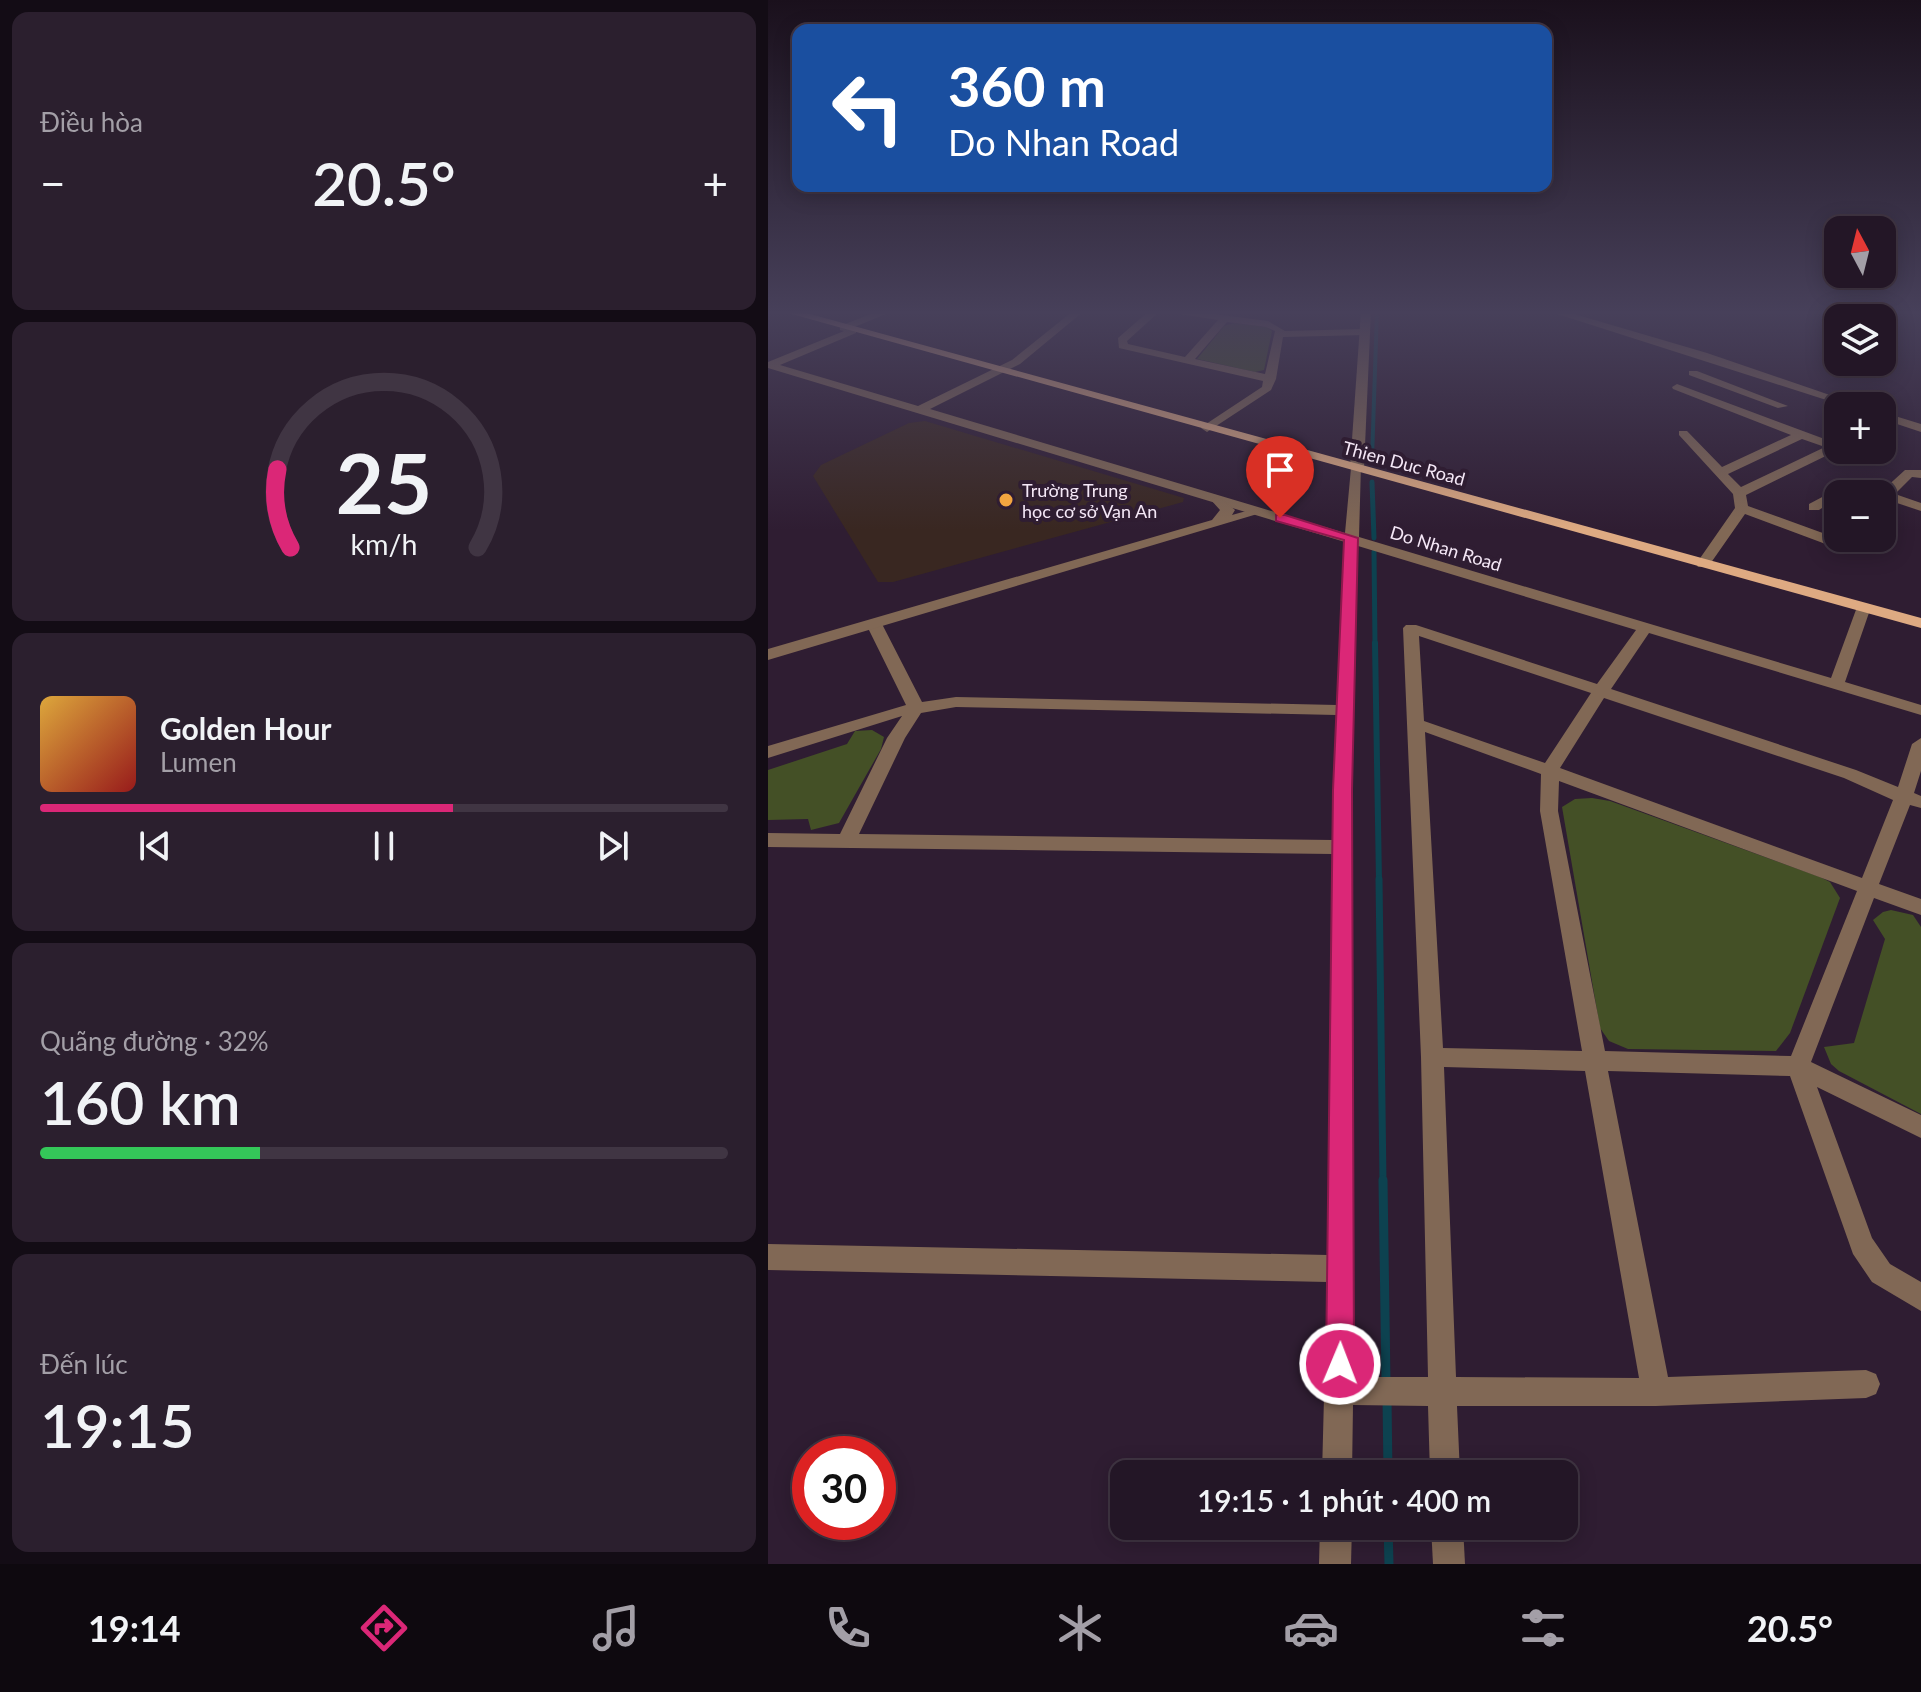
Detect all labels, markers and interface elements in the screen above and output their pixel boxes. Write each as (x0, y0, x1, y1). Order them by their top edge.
text: 360 m (948, 52, 1106, 119)
icon: left (816, 56, 920, 160)
text: Điều hòa (40, 106, 143, 138)
text: Do Nhan Road (948, 120, 1179, 164)
text: 20.5° (312, 147, 456, 219)
text: − (40, 157, 66, 209)
text: + (702, 157, 728, 209)
north arrow (1824, 216, 1896, 288)
map controls (1824, 216, 1896, 552)
button: layers (1824, 304, 1896, 376)
button: + (1824, 392, 1896, 464)
text: 25 (336, 431, 432, 531)
pin (1246, 436, 1314, 518)
street label: Thien Duc Road (1340, 436, 1468, 490)
icon: arrive (1258, 448, 1302, 492)
place label: Trường Trung học cơ sở Vạn An (1022, 479, 1157, 522)
button: − (1824, 480, 1896, 552)
marker: Trường Trung học cơ sở Vạn An (997, 491, 1015, 509)
street label: Do Nhan Road (1388, 521, 1504, 575)
text: km/h (351, 527, 417, 561)
text: Golden Hour (160, 710, 332, 746)
text: Lumen (160, 746, 237, 778)
icon: previous (133, 824, 177, 868)
icon: pause (362, 824, 406, 868)
icon: next (591, 824, 635, 868)
text: Quãng đường · 32% (40, 1025, 269, 1057)
text: 160 km (40, 1066, 241, 1138)
position arrow (1298, 1322, 1382, 1406)
text: Đến lúc (40, 1348, 128, 1380)
text: 19:15 (40, 1389, 194, 1461)
speed limit sign: 30 (792, 1436, 896, 1540)
text: 19:15 · 1 phút · 400 m (1197, 1482, 1491, 1518)
icon: directions (356, 1600, 412, 1656)
icon: music (588, 1600, 644, 1656)
icon: phone (820, 1600, 876, 1656)
icon: climate (1052, 1600, 1108, 1656)
icon: car (1283, 1600, 1339, 1656)
icon: filters (1515, 1600, 1571, 1656)
text: 19:14 (88, 1606, 181, 1650)
text: 20.5° (1747, 1606, 1833, 1650)

